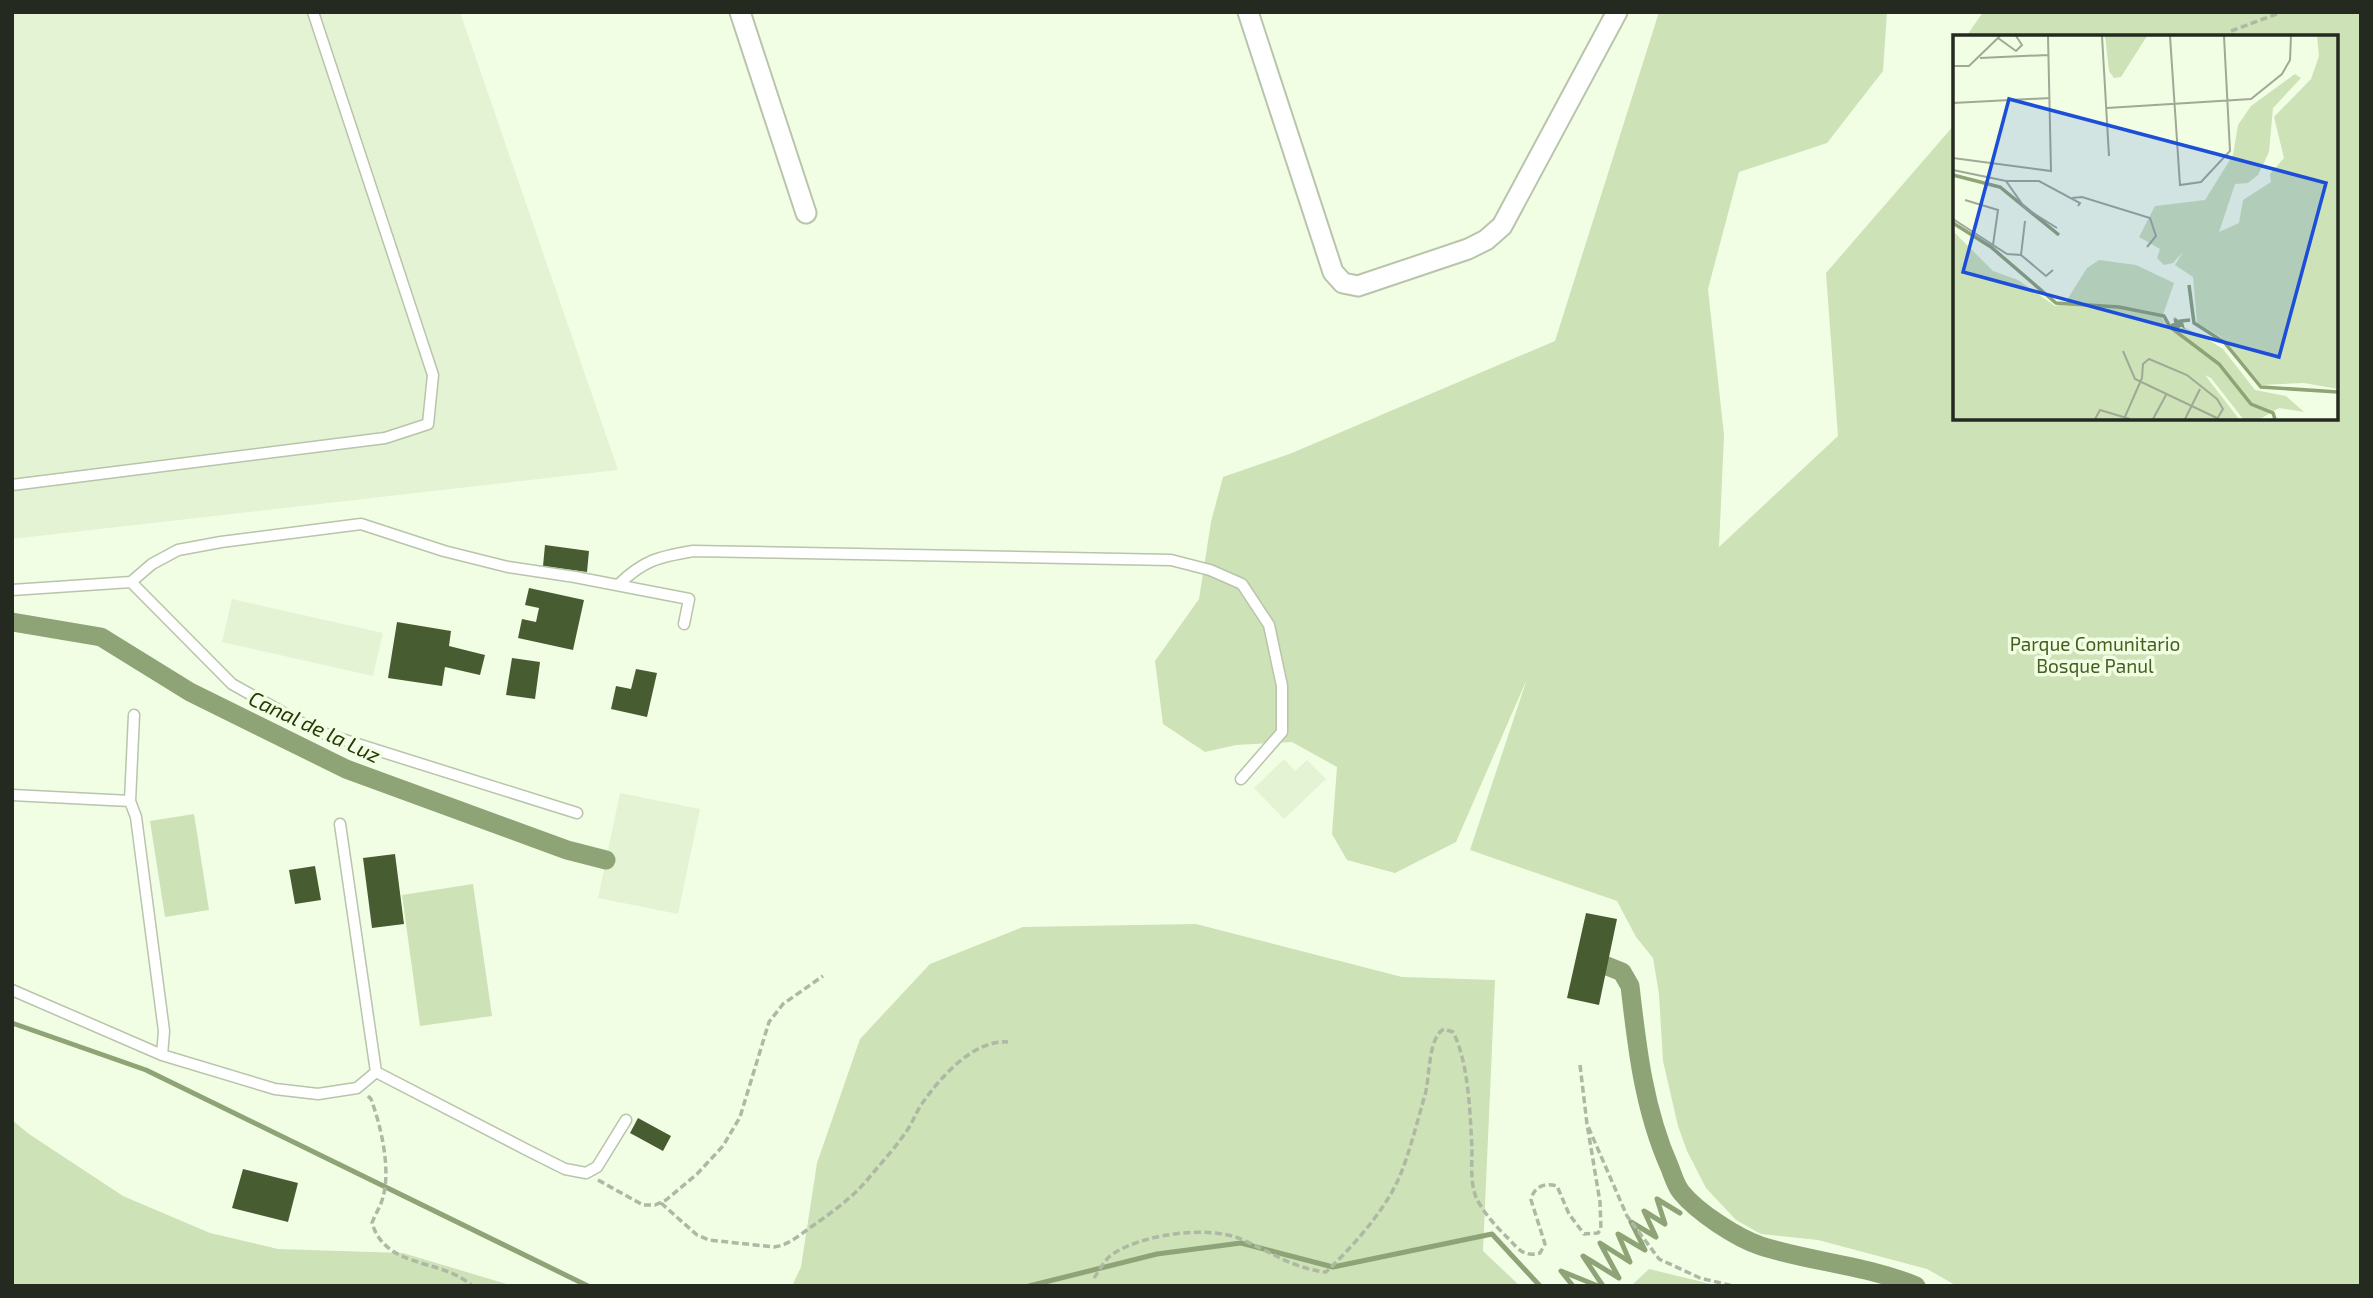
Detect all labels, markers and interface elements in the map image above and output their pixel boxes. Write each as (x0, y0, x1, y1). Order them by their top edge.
inset map (1953, 35, 2338, 420)
park label: Parque Comunitario Bosque Panul (2010, 632, 2180, 677)
water label: Canal de la Luz (245, 685, 385, 768)

